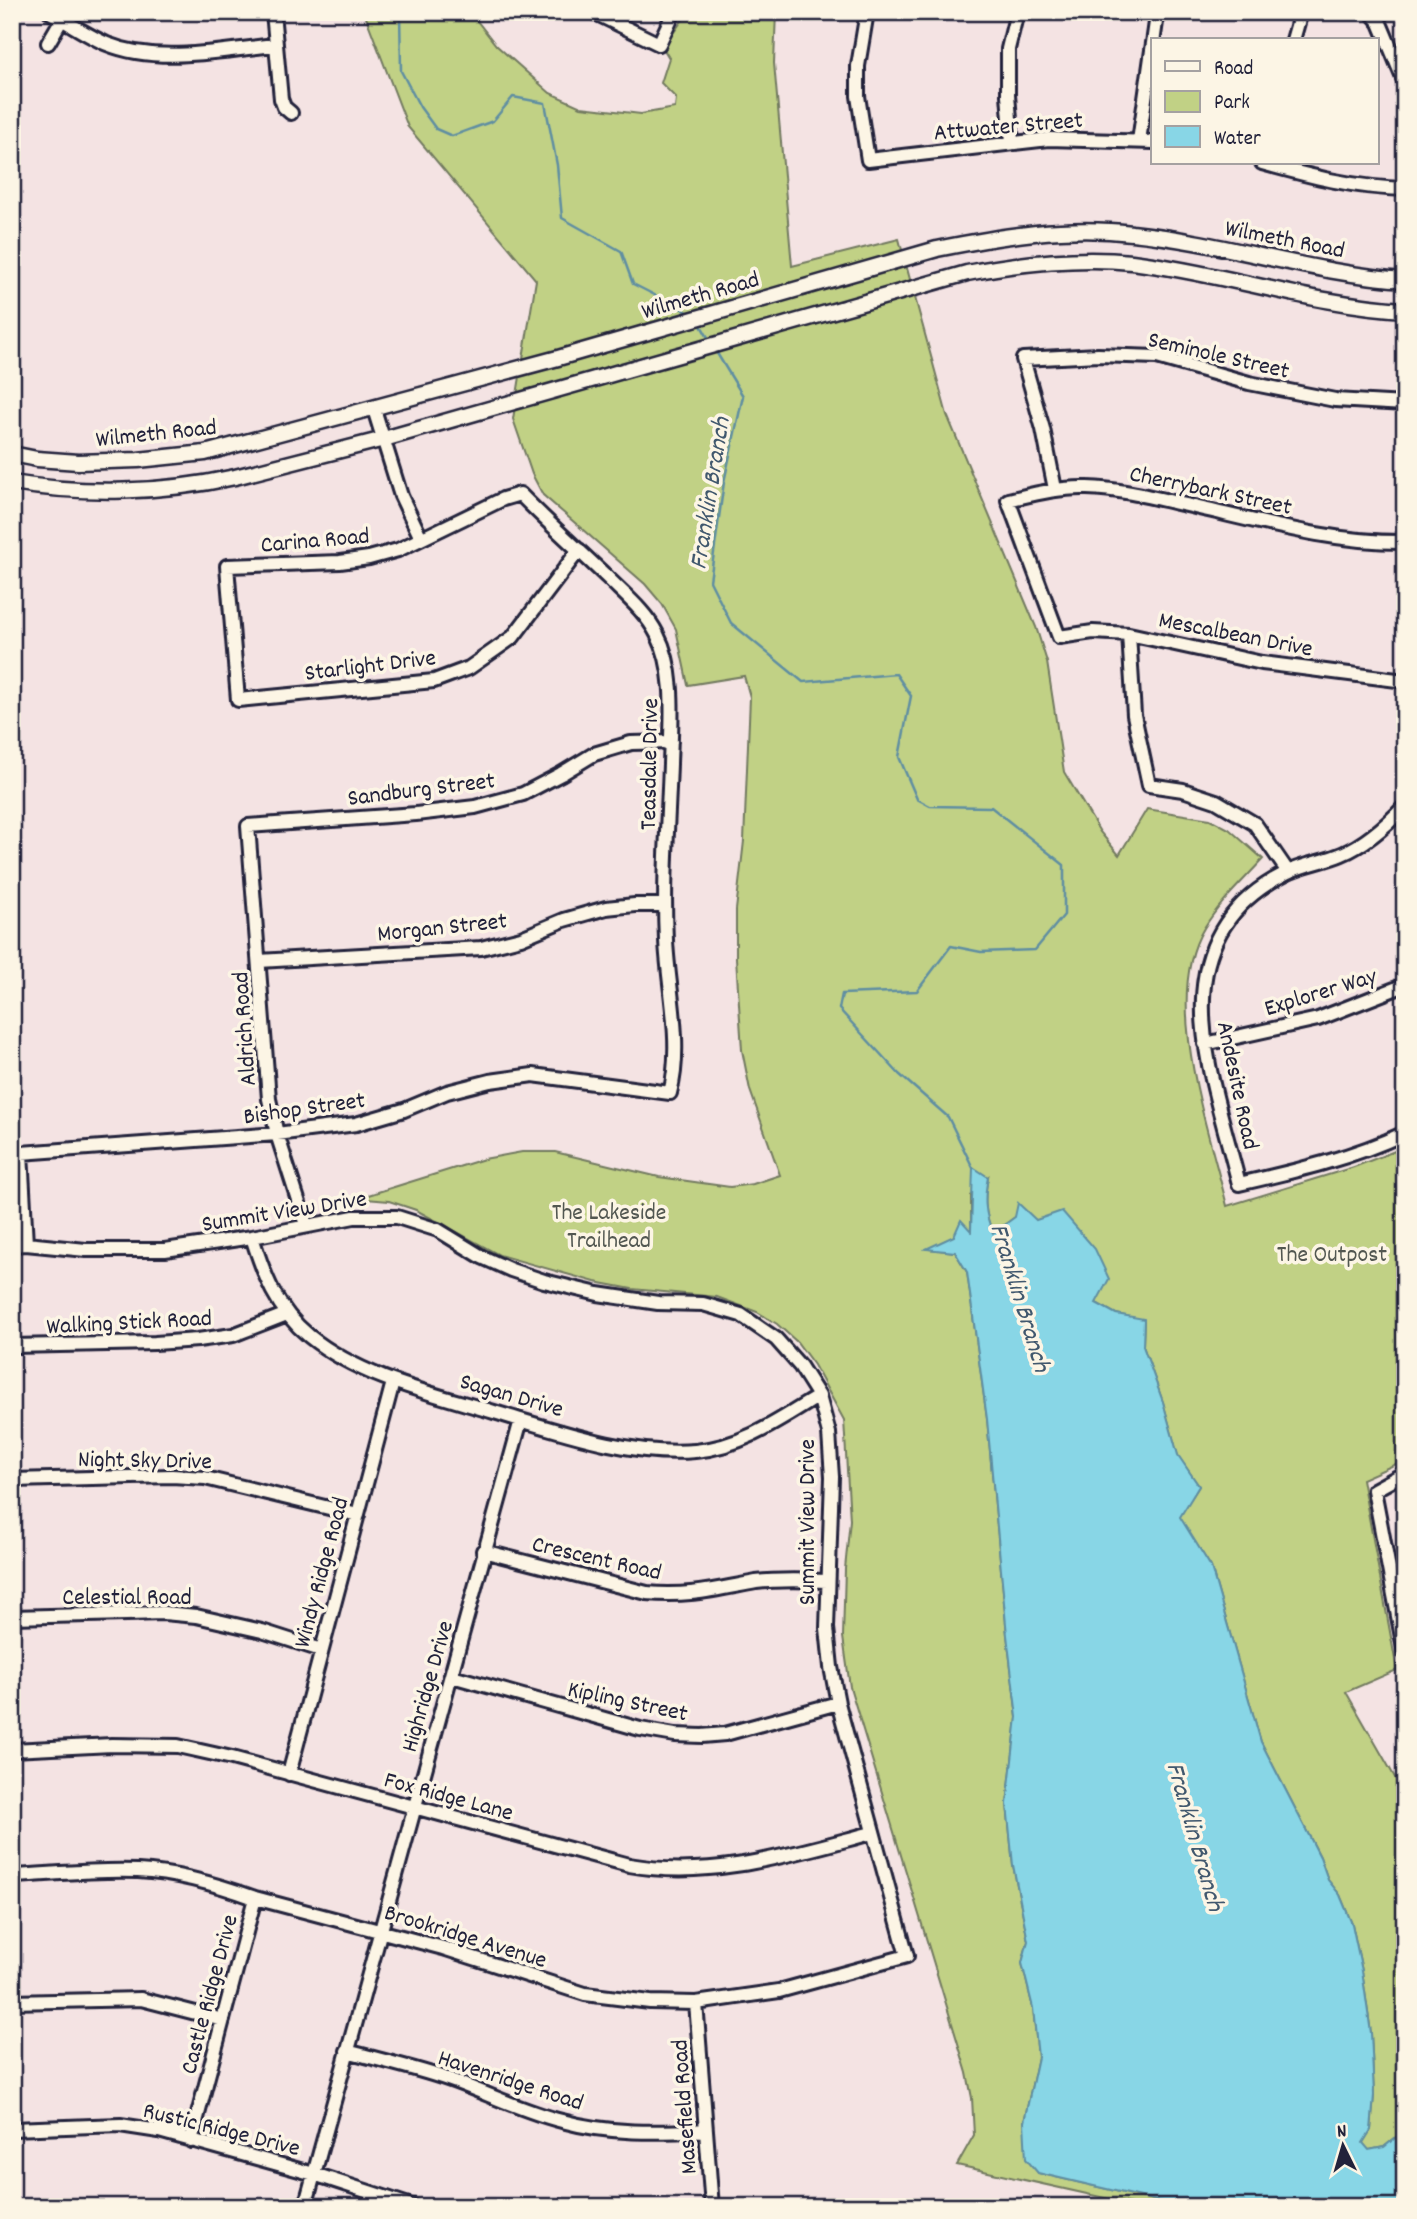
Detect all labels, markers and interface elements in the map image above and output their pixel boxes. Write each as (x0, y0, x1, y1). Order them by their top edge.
legend (1151, 38, 1378, 164)
text: Road (1214, 55, 1253, 85)
text: Park (1214, 89, 1250, 119)
street label: Attwater Street (932, 105, 1084, 151)
text: Water (1214, 125, 1261, 155)
street label: Wilmeth Road (1222, 213, 1347, 269)
street label: Wilmeth Road (638, 264, 764, 330)
street label: Seminole Street (1144, 324, 1292, 390)
street label: Wilmeth Road (94, 412, 218, 458)
water label: Franklin Branch (681, 414, 742, 572)
street label: Cherrybark Street (1126, 458, 1295, 526)
street label: Carina Road (259, 520, 371, 564)
street label: Mescalbean Drive (1155, 604, 1315, 668)
street label: Starlight Drive (303, 642, 438, 692)
street label: Teasdale Drive (633, 698, 669, 830)
street label: Sandburg Street (346, 765, 497, 817)
street label: Morgan Street (376, 905, 509, 953)
street label: Explorer Way (1261, 960, 1382, 1027)
street label: Aldrich Road (225, 971, 267, 1087)
street label: Andesite Road (1206, 1018, 1266, 1153)
street label: Bishop Street (241, 1085, 368, 1135)
street label: Summit View Drive (200, 1183, 369, 1243)
park label: The Lakeside Trailhead (552, 1197, 666, 1259)
water label: Franklin Branch (979, 1219, 1059, 1378)
park label: The Outpost (1277, 1239, 1387, 1273)
street label: Walking Stick Road (45, 1303, 213, 1345)
street label: Sagan Drive (455, 1366, 567, 1428)
street label: Summit View Drive (792, 1439, 826, 1605)
street label: Night Sky Drive (78, 1444, 212, 1480)
street label: Windy Ridge Road (286, 1494, 359, 1652)
street label: Crescent Road (528, 1529, 664, 1591)
street label: Celestial Road (62, 1582, 192, 1616)
street label: Highridge Drive (394, 1617, 464, 1757)
street label: Kipling Street (564, 1674, 691, 1732)
water label: Franklin Branch (1155, 1758, 1233, 1917)
street label: Fox Ridge Lane (380, 1764, 517, 1831)
street label: Brookridge Avenue (380, 1897, 551, 1979)
street label: Castle Ridge Drive (173, 1911, 249, 2078)
street label: Masefield Road (664, 2038, 708, 2175)
street label: Havenridge Road (433, 2042, 587, 2121)
street label: Rustic Ridge Drive (139, 2095, 303, 2167)
north arrow (1308, 2110, 1378, 2180)
text: N (1336, 2119, 1348, 2146)

